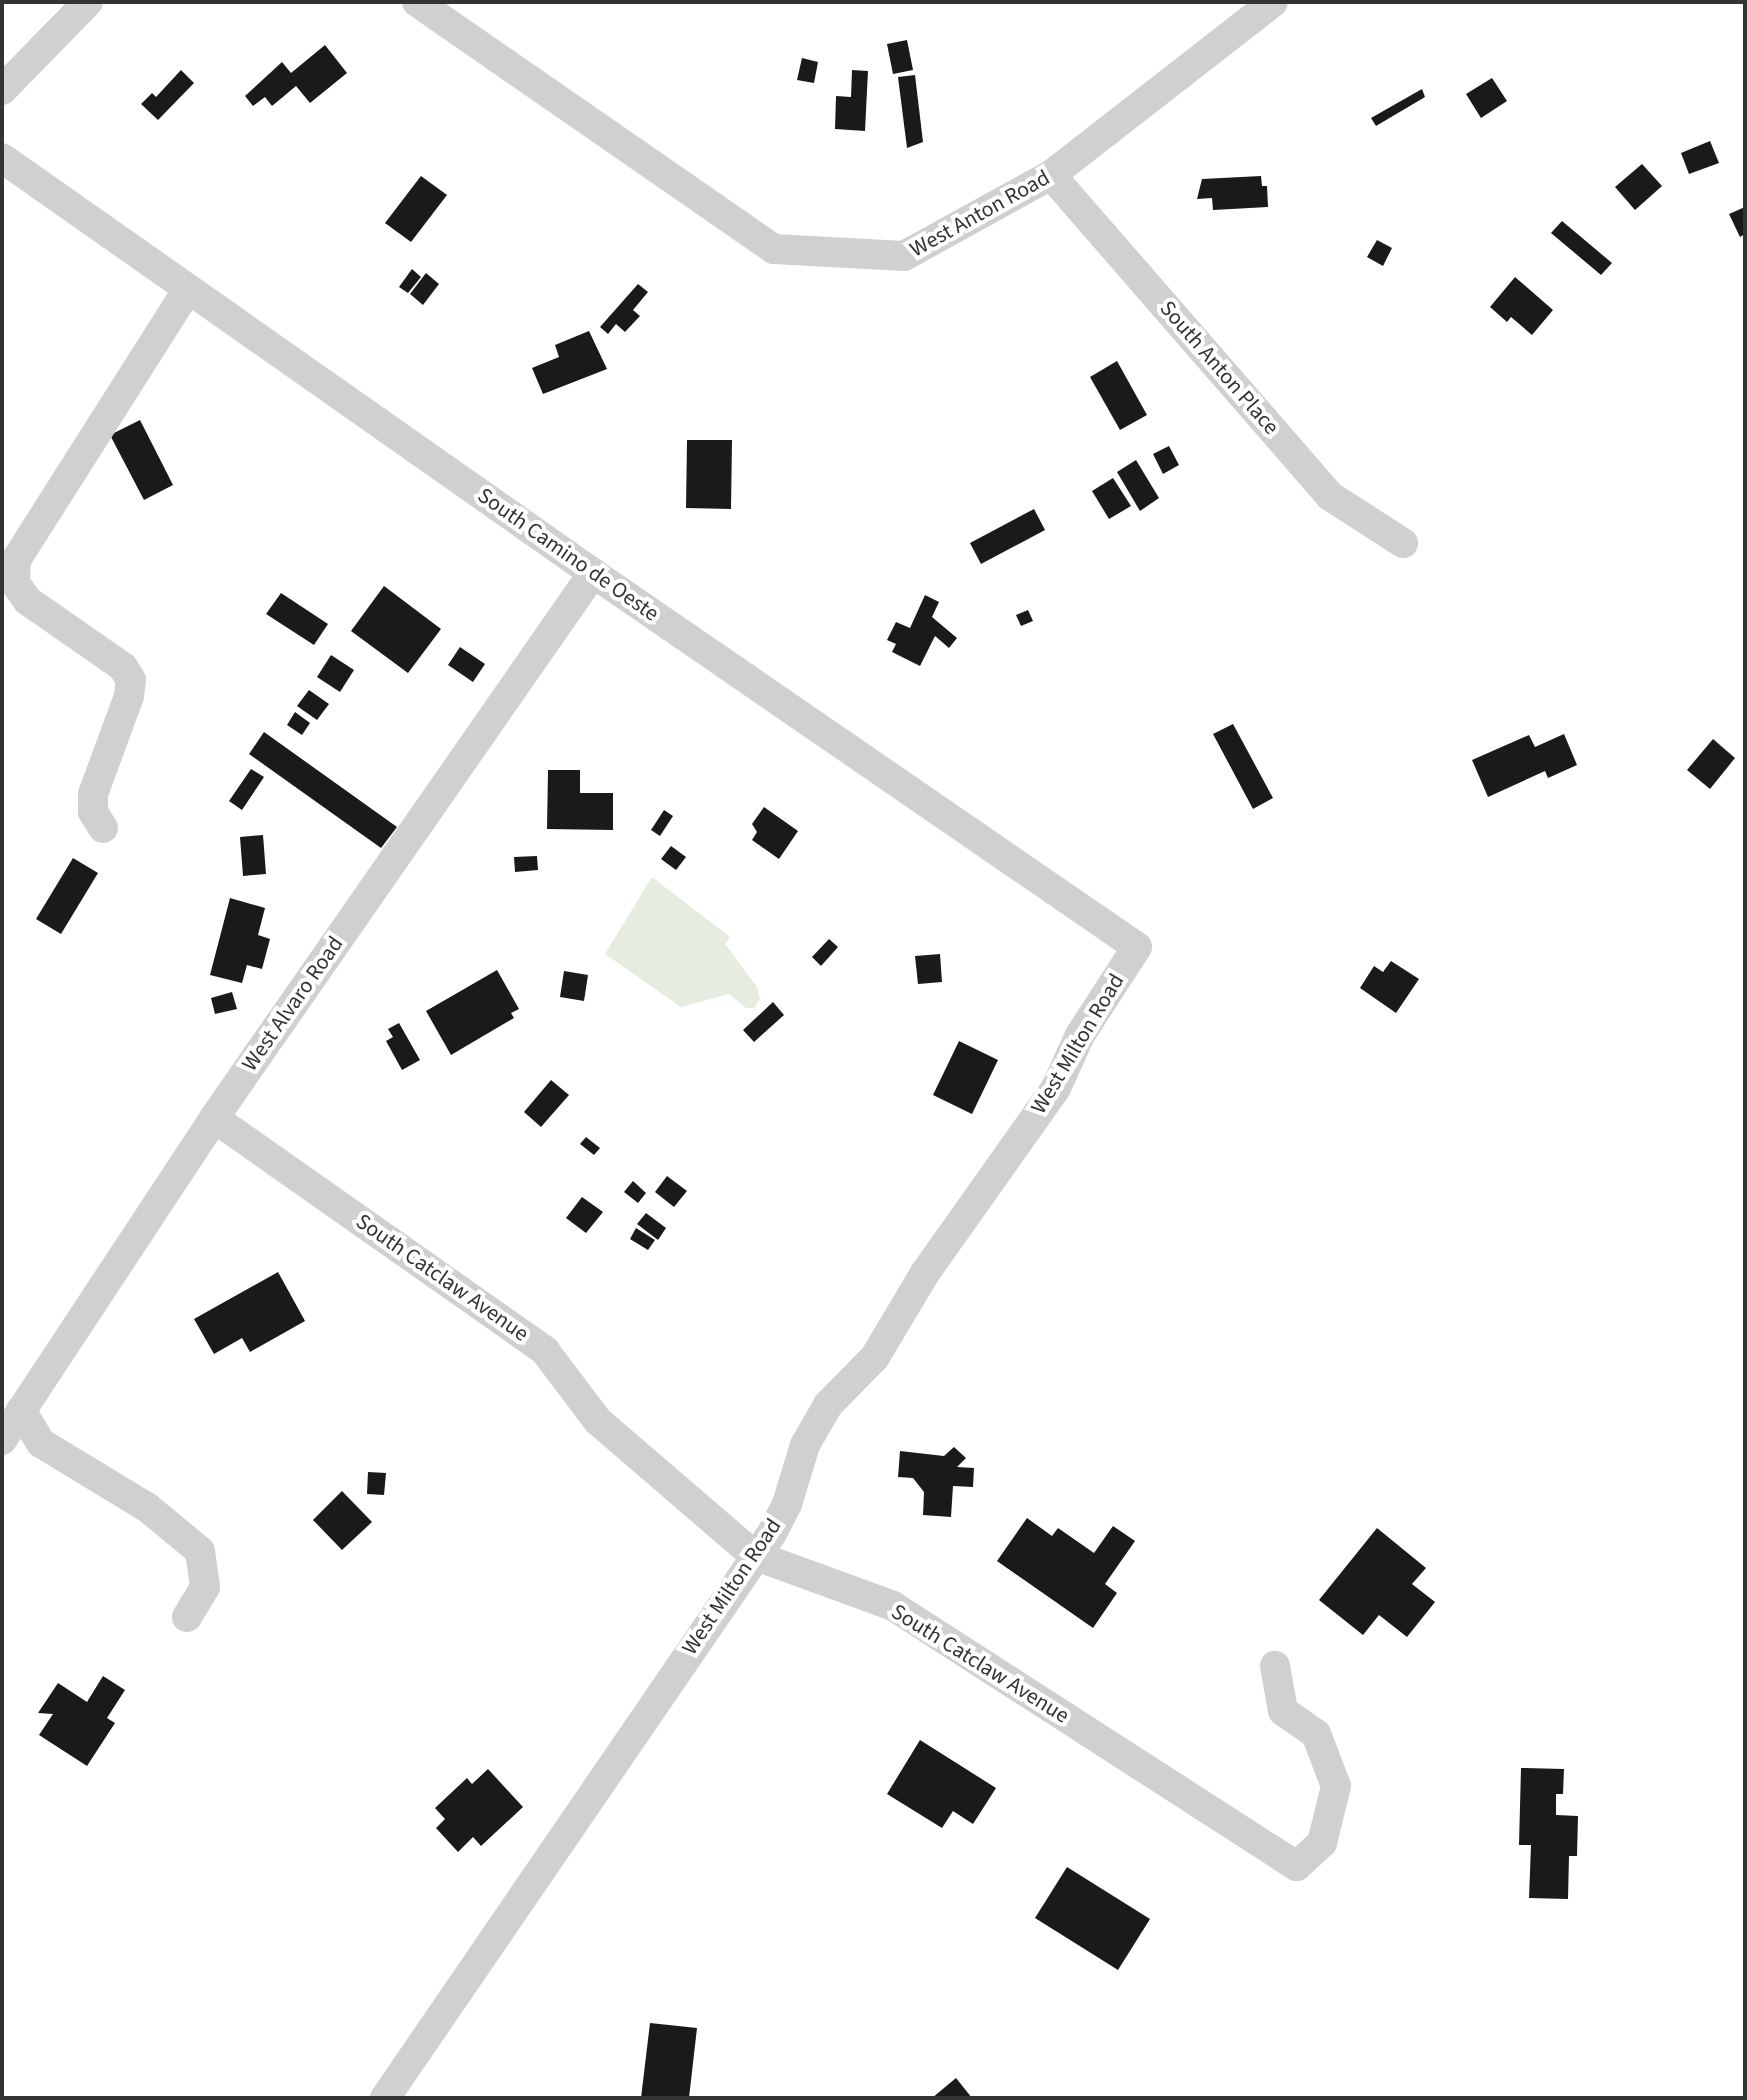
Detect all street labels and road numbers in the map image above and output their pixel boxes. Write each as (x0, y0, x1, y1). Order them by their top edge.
street label: West Anton Road (906, 165, 1054, 263)
street label: South Anton Place (1154, 296, 1284, 440)
street label: South Camino de Oeste (472, 483, 664, 627)
street label: West Alvaro Road (237, 932, 349, 1076)
street label: West Milton Road (1026, 969, 1130, 1119)
street label: South Catclaw Avenue (351, 1208, 533, 1348)
street label: West Milton Road (677, 1514, 787, 1660)
street label: South Catclaw Avenue (886, 1599, 1074, 1729)

